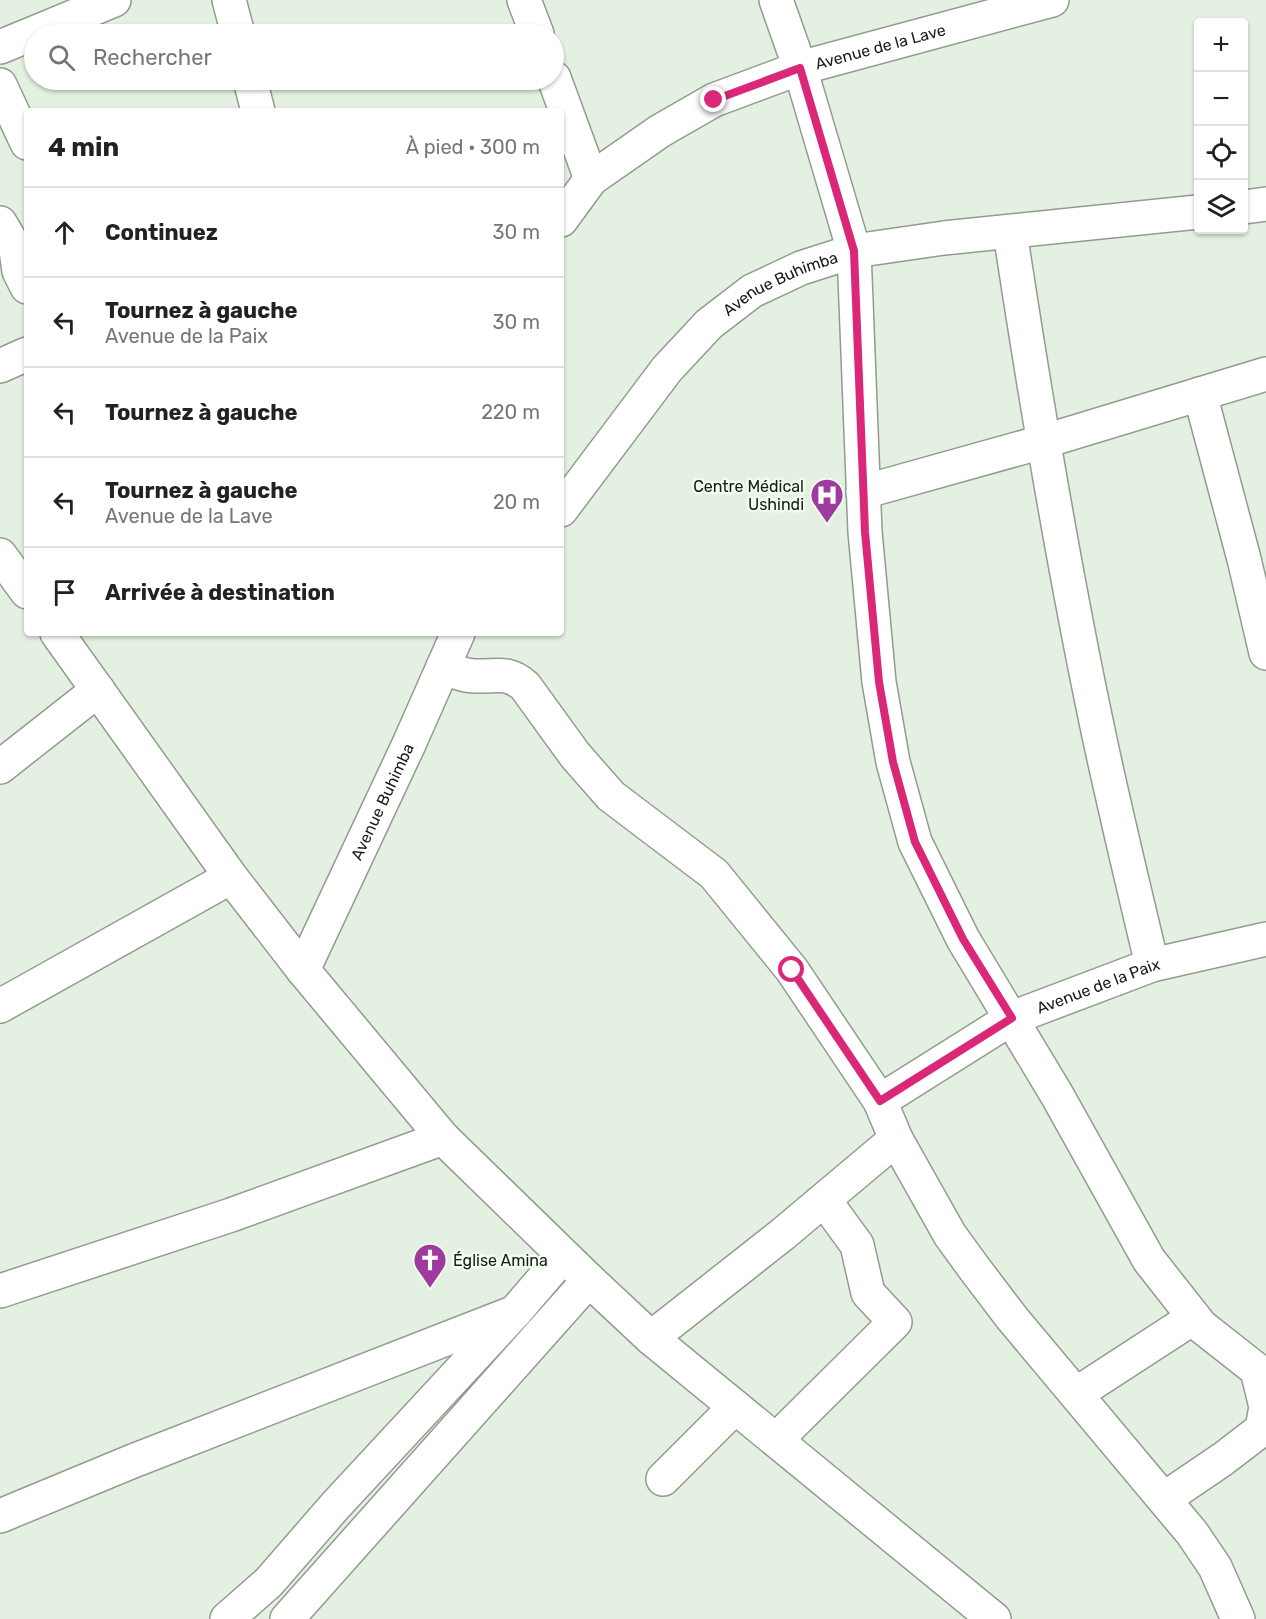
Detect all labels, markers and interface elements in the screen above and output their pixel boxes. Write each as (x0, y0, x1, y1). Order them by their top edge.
map controls (1194, 18, 1248, 234)
button: + (1194, 18, 1248, 72)
street label: Avenue de la Lave (813, 20, 948, 73)
search box (24, 24, 564, 90)
icon: search (45, 41, 78, 74)
text: Rechercher (93, 44, 212, 71)
button: − (1194, 72, 1248, 126)
route end (700, 86, 726, 112)
button: locate (1194, 126, 1248, 180)
text: 4 min (48, 132, 119, 163)
text: À pied · 300 m (406, 135, 540, 159)
button: layers (1194, 180, 1248, 234)
icon: ahead (48, 216, 81, 249)
text: Continuez (105, 219, 218, 246)
text: 30 m (493, 220, 540, 244)
street label: Avenue Buhimba (719, 248, 840, 320)
text: Tournez à gauche (105, 297, 298, 324)
icon: left (48, 306, 81, 339)
text: 30 m (493, 310, 540, 334)
text: Avenue de la Paix (105, 324, 268, 348)
icon: left (48, 396, 81, 429)
text: Tournez à gauche (105, 399, 298, 426)
text: 220 m (481, 400, 540, 424)
text: Tournez à gauche (105, 477, 298, 504)
place label: Centre Médical Ushindi (693, 477, 804, 514)
hospital icon: Centre Médical Ushindi (809, 477, 845, 524)
icon: left (48, 486, 81, 519)
text: 20 m (493, 490, 540, 514)
text: Avenue de la Lave (105, 504, 273, 528)
icon: arrive (48, 576, 81, 609)
text: Arrivée à destination (105, 579, 335, 606)
street label: Avenue Buhimba (347, 740, 418, 863)
street label: Avenue de la Paix (1034, 954, 1162, 1018)
route start (778, 956, 804, 982)
church icon: Église Amina (412, 1242, 448, 1289)
place label: Église Amina (453, 1251, 548, 1270)

